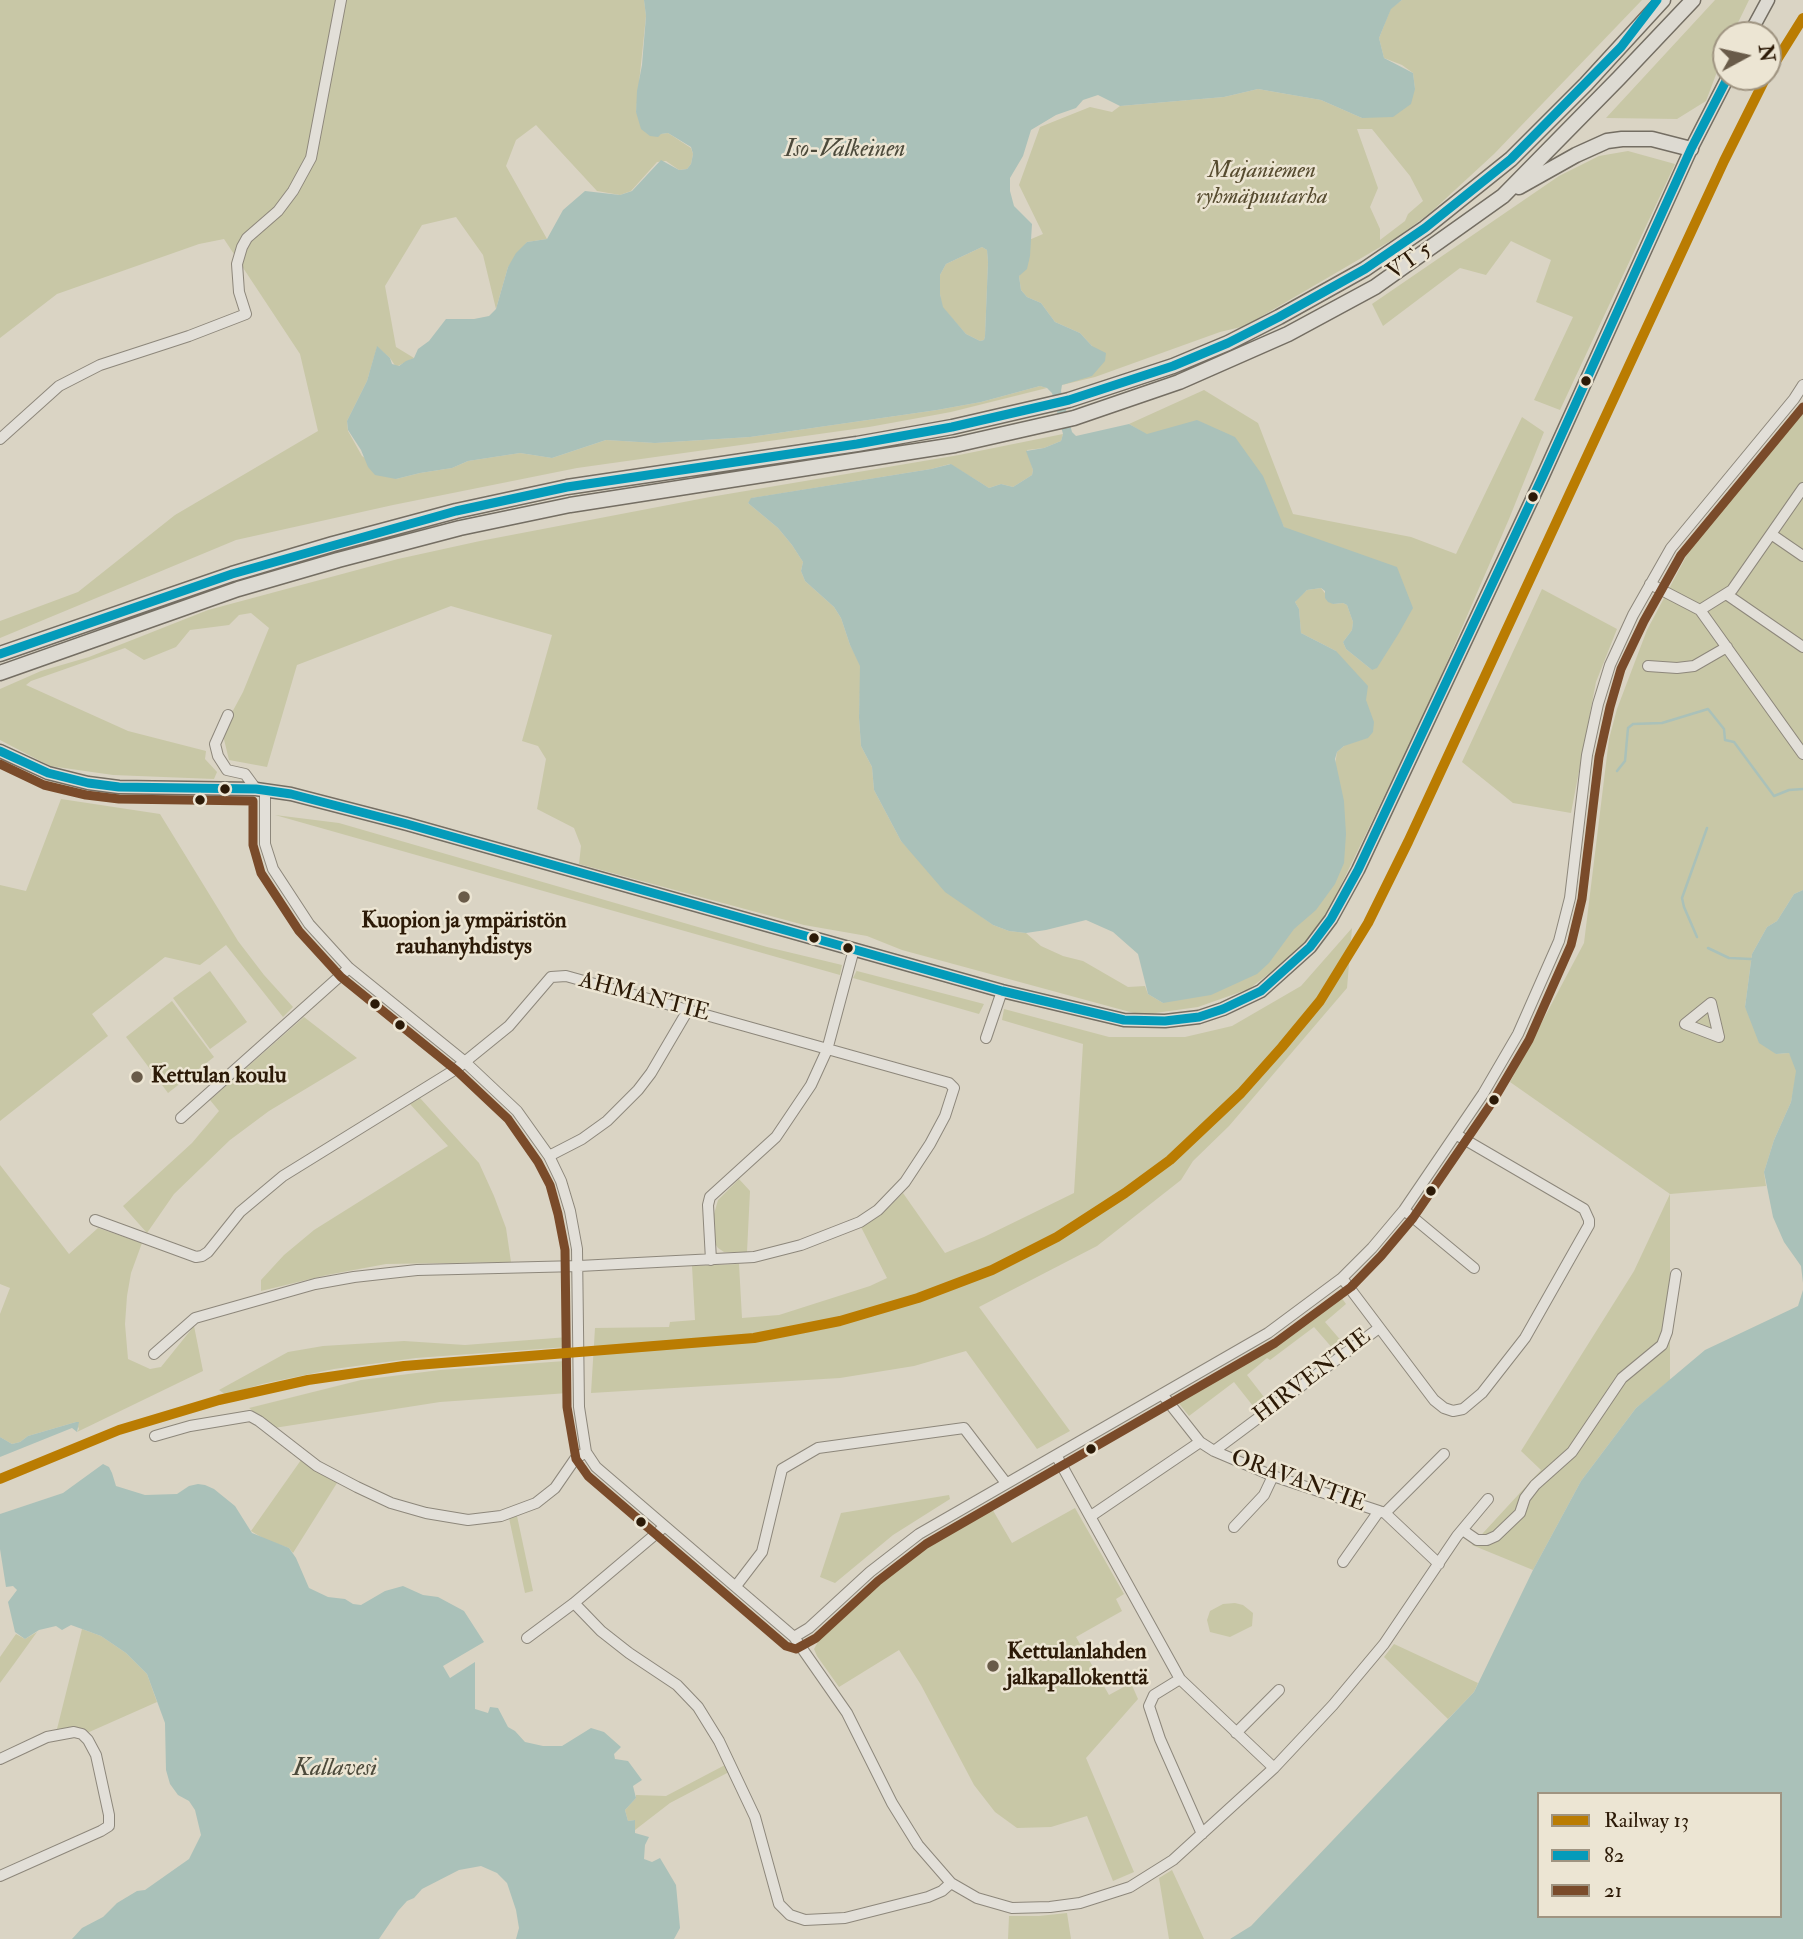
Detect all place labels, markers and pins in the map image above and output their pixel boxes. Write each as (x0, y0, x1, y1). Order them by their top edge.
unlabelled marker (1579, 374, 1593, 388)
unlabelled marker (1526, 490, 1540, 504)
unlabelled marker (218, 782, 232, 796)
unlabelled marker (193, 793, 207, 807)
marker: Kuopion ja ympäristön rauhanyhdistys (456, 889, 472, 905)
place label: Kuopion ja ympäristön rauhanyhdistys (361, 908, 567, 962)
unlabelled marker (807, 931, 821, 945)
unlabelled marker (841, 941, 855, 955)
unlabelled marker (368, 997, 382, 1011)
unlabelled marker (393, 1018, 407, 1032)
place label: Kettulan koulu (151, 1063, 287, 1091)
marker: Kettulan koulu (129, 1069, 145, 1085)
unlabelled marker (1487, 1093, 1501, 1107)
unlabelled marker (1424, 1184, 1438, 1198)
unlabelled marker (1084, 1442, 1098, 1456)
unlabelled marker (634, 1515, 648, 1529)
place label: Kettulanlahden jalkapallokenttä (1007, 1639, 1148, 1693)
marker: Kettulanlahden jalkapallokenttä (985, 1658, 1001, 1674)

